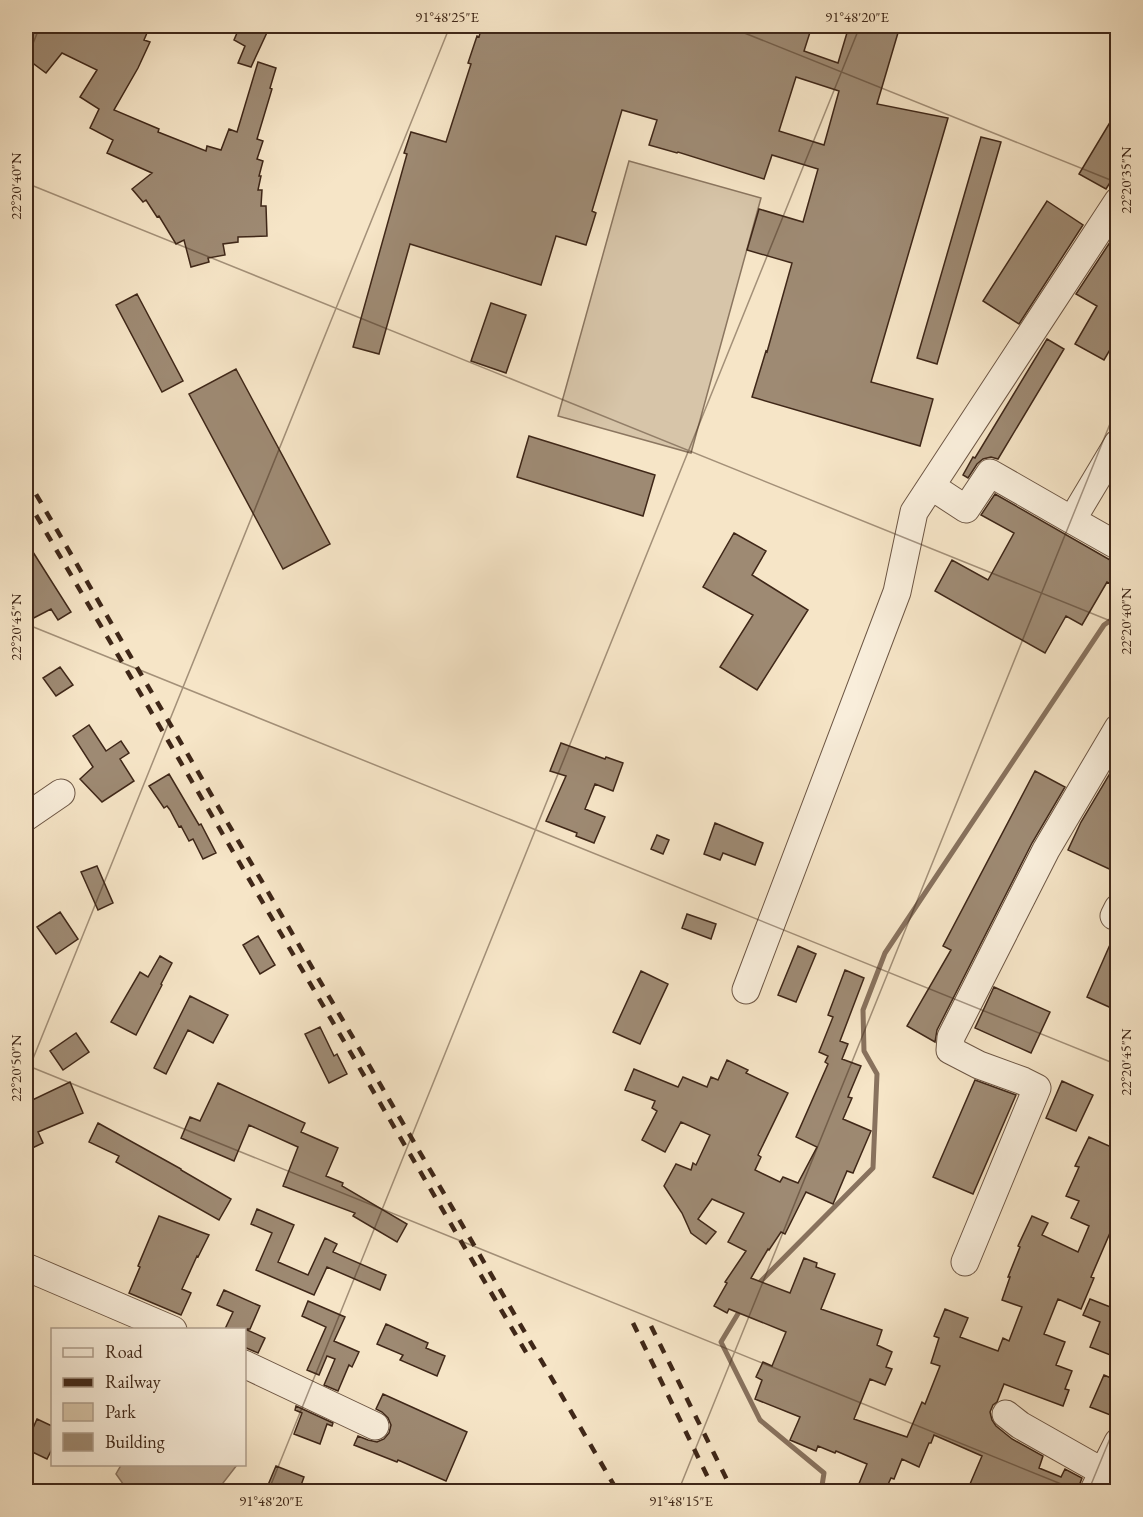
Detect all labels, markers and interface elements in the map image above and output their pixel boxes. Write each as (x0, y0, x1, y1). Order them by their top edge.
text: 91°48'25"E (415, 7, 480, 26)
text: 91°48'20"E (825, 7, 890, 26)
text: 22°20'35"N (1116, 146, 1135, 214)
text: 22°20'40"N (6, 152, 25, 220)
text: 22°20'40"N (1116, 587, 1135, 655)
text: 22°20'45"N (6, 593, 25, 661)
text: 22°20'45"N (1116, 1028, 1135, 1096)
text: 22°20'50"N (6, 1034, 25, 1102)
legend (51, 1328, 246, 1466)
text: Road (105, 1340, 144, 1363)
text: Railway (105, 1370, 161, 1393)
text: Park (105, 1400, 136, 1423)
text: Building (105, 1430, 165, 1453)
text: 91°48'20"E (239, 1491, 304, 1510)
text: 91°48'15"E (649, 1491, 714, 1510)

